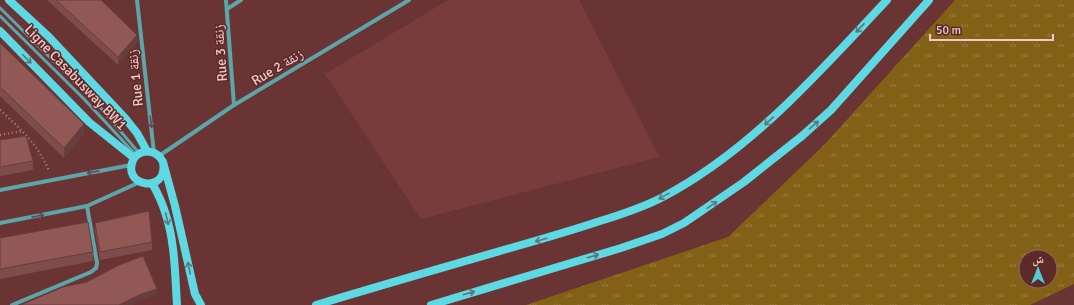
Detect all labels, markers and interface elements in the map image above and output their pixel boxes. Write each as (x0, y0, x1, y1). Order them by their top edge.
scale bar (930, 16, 1053, 42)
street label: Ligne Casabusway BW1 (21, 21, 130, 134)
one-way arrow (856, 23, 865, 33)
text: 50 m (936, 23, 961, 38)
street label: Rue 3 زنقة (210, 24, 231, 82)
street label: Rue 2 زنقة (248, 45, 306, 90)
street label: Rue 1 زنقة (124, 48, 147, 107)
one-way arrow (22, 54, 32, 64)
one-way arrow (147, 115, 155, 128)
one-way arrow (764, 116, 774, 126)
one-way arrow (809, 120, 819, 130)
one-way arrow (87, 168, 100, 176)
one-way arrow (658, 193, 670, 201)
one-way arrow (706, 201, 717, 209)
one-way arrow (31, 211, 44, 219)
one-way arrow (164, 212, 171, 225)
one-way arrow (535, 236, 548, 244)
north arrow (1018, 249, 1058, 289)
one-way arrow (586, 252, 599, 259)
text: ش (1032, 253, 1044, 267)
one-way arrow (185, 262, 193, 275)
one-way arrow (462, 289, 475, 296)

